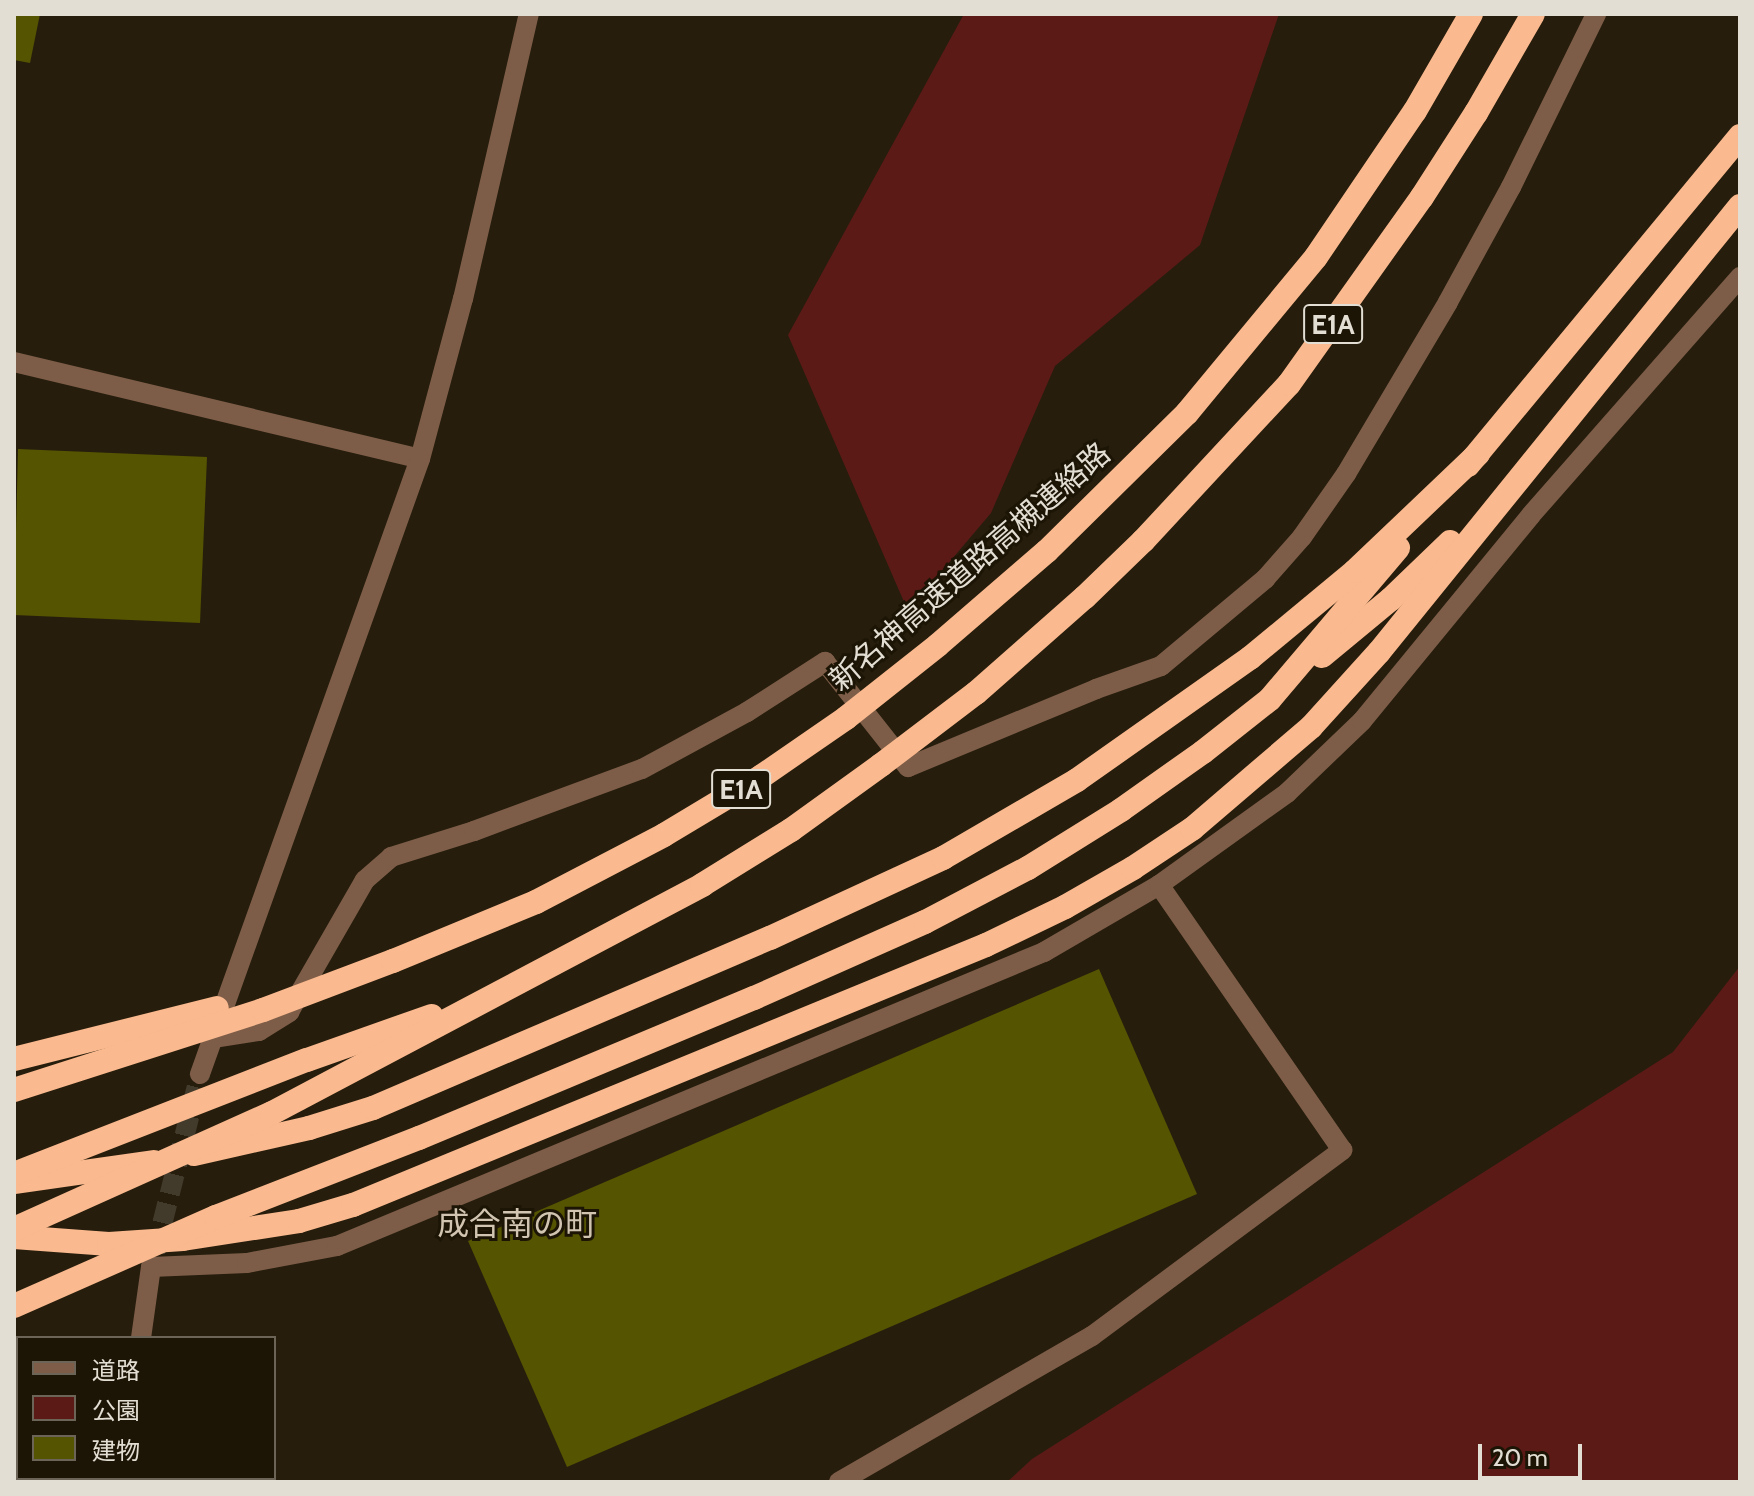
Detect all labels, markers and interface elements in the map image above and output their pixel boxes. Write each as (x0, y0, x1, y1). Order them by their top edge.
road number: E1A (1303, 300, 1363, 348)
street label: 新名神高速道路高槻連絡路 (822, 435, 1118, 699)
road number: E1A (711, 765, 771, 813)
district label: 成合南の町 (437, 1205, 597, 1243)
legend (16, 1336, 276, 1480)
text: 道路 (92, 1356, 140, 1385)
text: 公園 (92, 1396, 140, 1425)
scale bar (1482, 1428, 1586, 1478)
text: 建物 (92, 1436, 140, 1465)
text: 20 m (1492, 1443, 1548, 1472)

